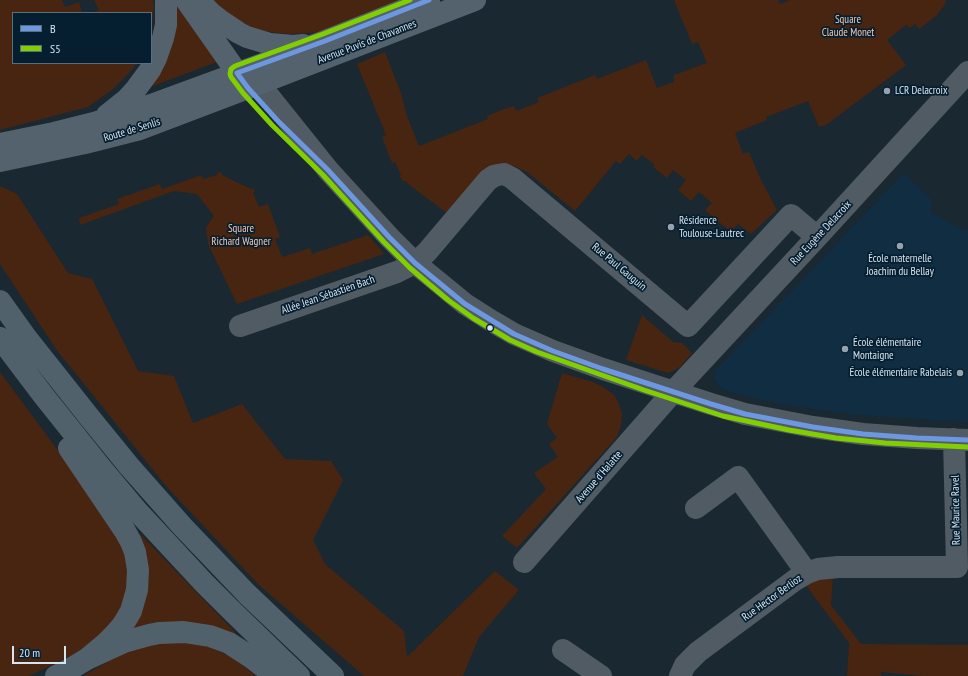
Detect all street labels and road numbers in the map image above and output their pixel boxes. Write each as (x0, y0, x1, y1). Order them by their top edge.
street label: Avenue Puvis de Chavannes (316, 17, 418, 67)
street label: Route de Senlis (102, 115, 162, 145)
street label: Rue Eugène Delacroix (788, 198, 854, 268)
street label: Rue Paul Gauguin (589, 240, 649, 294)
street label: Allée Jean Sébastien Bach (280, 273, 376, 317)
street label: Avenue d'Halatte (573, 448, 625, 506)
street label: Rue Maurice Ravel (949, 475, 963, 545)
street label: Rue Hector Berlioz (740, 572, 804, 624)

